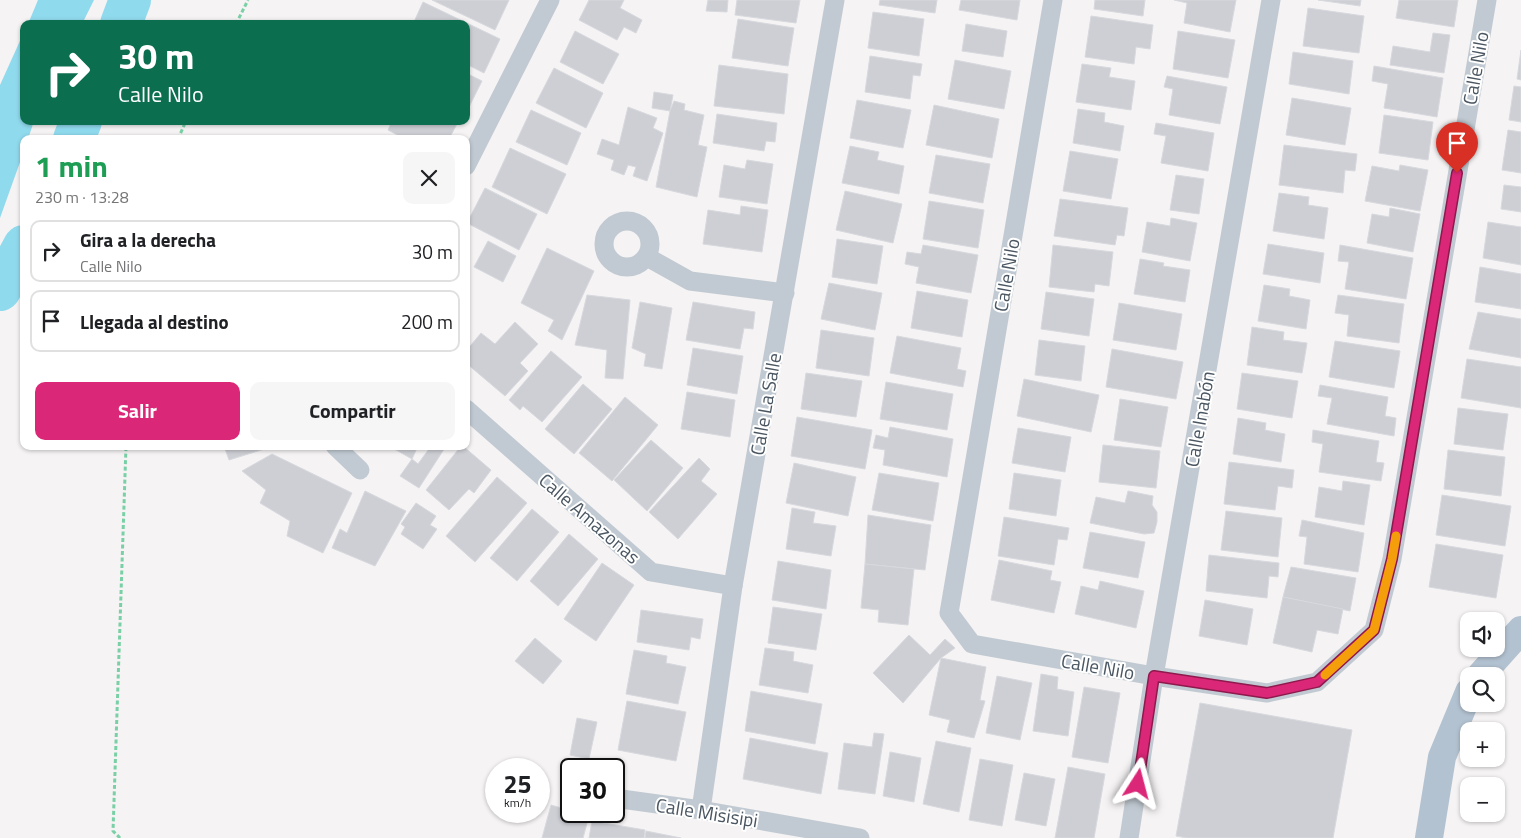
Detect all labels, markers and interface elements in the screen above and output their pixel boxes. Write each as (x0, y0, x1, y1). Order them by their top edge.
text: 30 m (118, 29, 194, 83)
street label: Calle Nilo (1454, 29, 1496, 107)
icon: right (35, 40, 100, 105)
text: Calle Nilo (118, 77, 204, 111)
pin (1436, 122, 1478, 173)
icon: arrive (1443, 129, 1471, 157)
text: 1 min (35, 143, 108, 189)
button: close (403, 152, 455, 204)
text: 230 m · 13:28 (35, 185, 129, 209)
text: Gira a la derecha (80, 225, 216, 254)
street label: Calle Nilo (985, 236, 1027, 314)
icon: right (37, 237, 65, 265)
text: 30 m (412, 237, 453, 266)
text: Calle Nilo (80, 254, 142, 278)
icon: arrive (37, 307, 65, 335)
text: Llegada al destino (80, 307, 229, 336)
text: 200 m (401, 307, 453, 336)
street label: Calle La Salle (742, 351, 788, 457)
street label: Calle Inabón (1176, 369, 1222, 469)
button: Salir (35, 382, 240, 440)
button: Compartir (250, 382, 455, 440)
street label: Calle Amazonas (533, 466, 647, 570)
map controls (1460, 612, 1505, 822)
button: sound (1460, 612, 1505, 657)
street label: Calle Nilo (1059, 645, 1137, 687)
button: search (1460, 667, 1505, 712)
button: + (1460, 722, 1505, 767)
position arrow (1111, 757, 1163, 809)
speed limit sign: 30 (560, 758, 625, 823)
text: 25 (503, 765, 532, 803)
button: − (1460, 777, 1505, 822)
street label: Calle Misisipi (654, 790, 760, 834)
text: km/h (504, 793, 531, 812)

